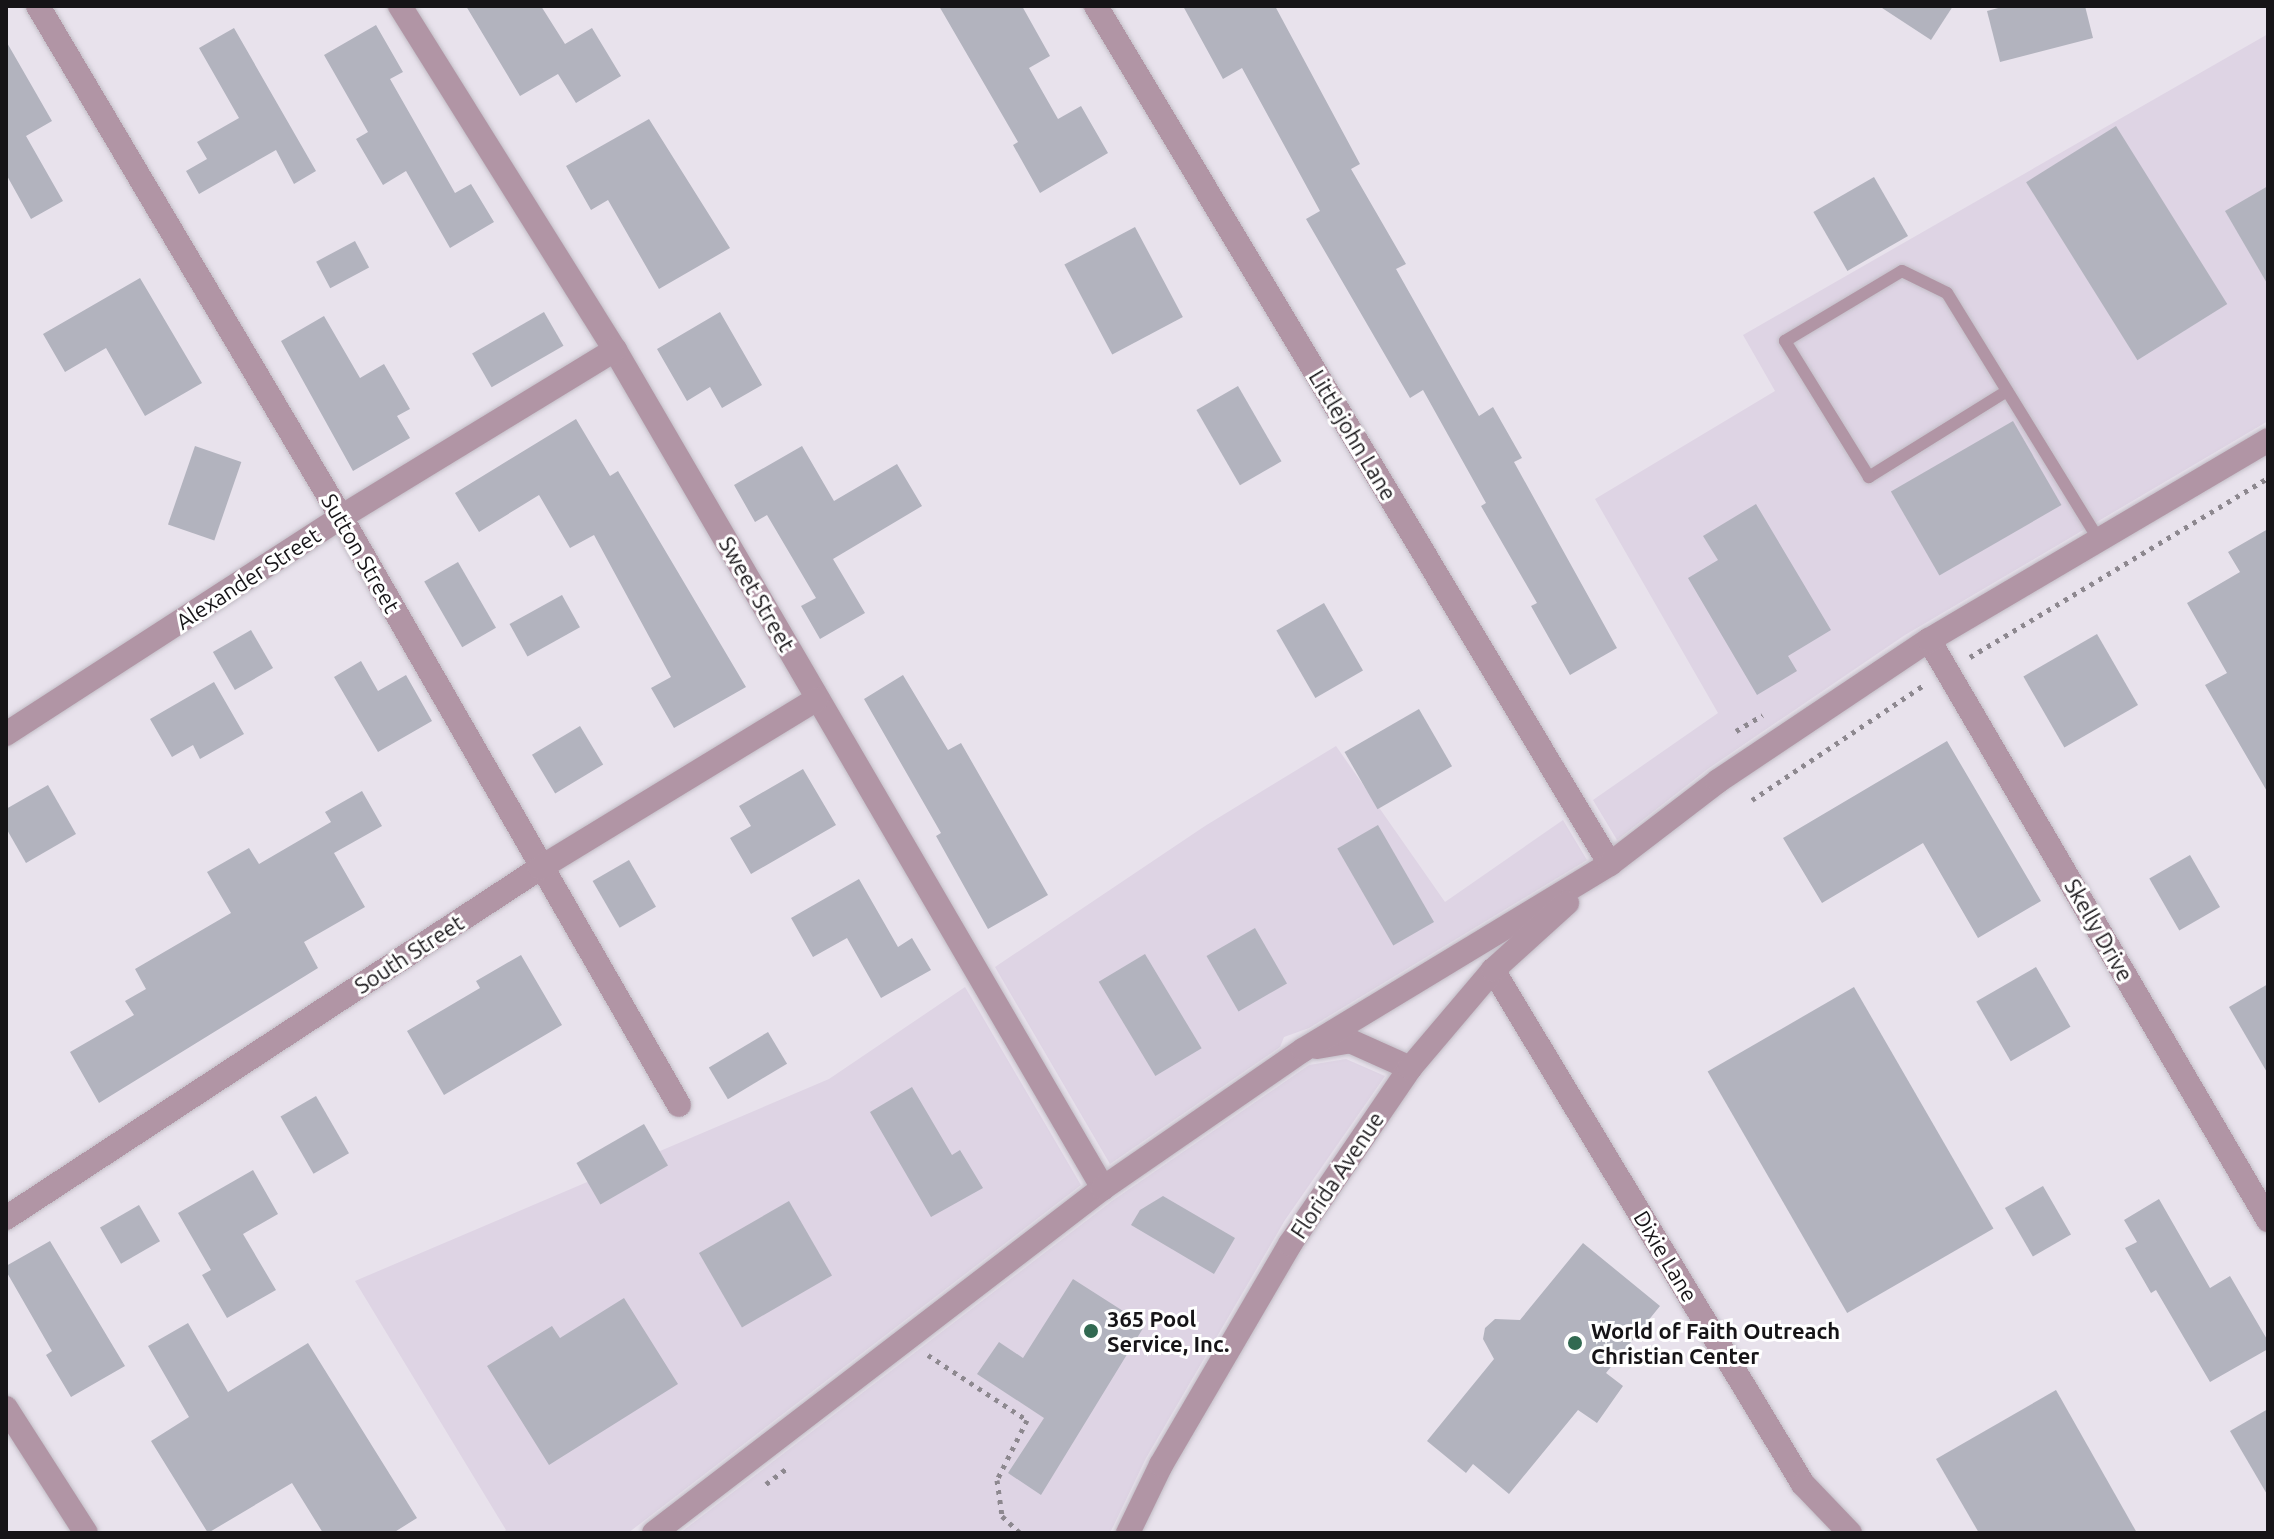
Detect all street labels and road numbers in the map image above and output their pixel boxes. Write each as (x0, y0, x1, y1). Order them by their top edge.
street label: Littlejohn Lane (1304, 365, 1402, 505)
street label: Sutton Street (316, 489, 406, 617)
street label: Alexander Street (171, 521, 325, 635)
street label: Sweet Street (714, 532, 800, 656)
street label: Skelly Drive (2059, 874, 2139, 986)
street label: South Street (350, 909, 468, 999)
street label: Florida Avenue (1285, 1107, 1389, 1243)
street label: Dixie Lane (1628, 1206, 1704, 1306)

